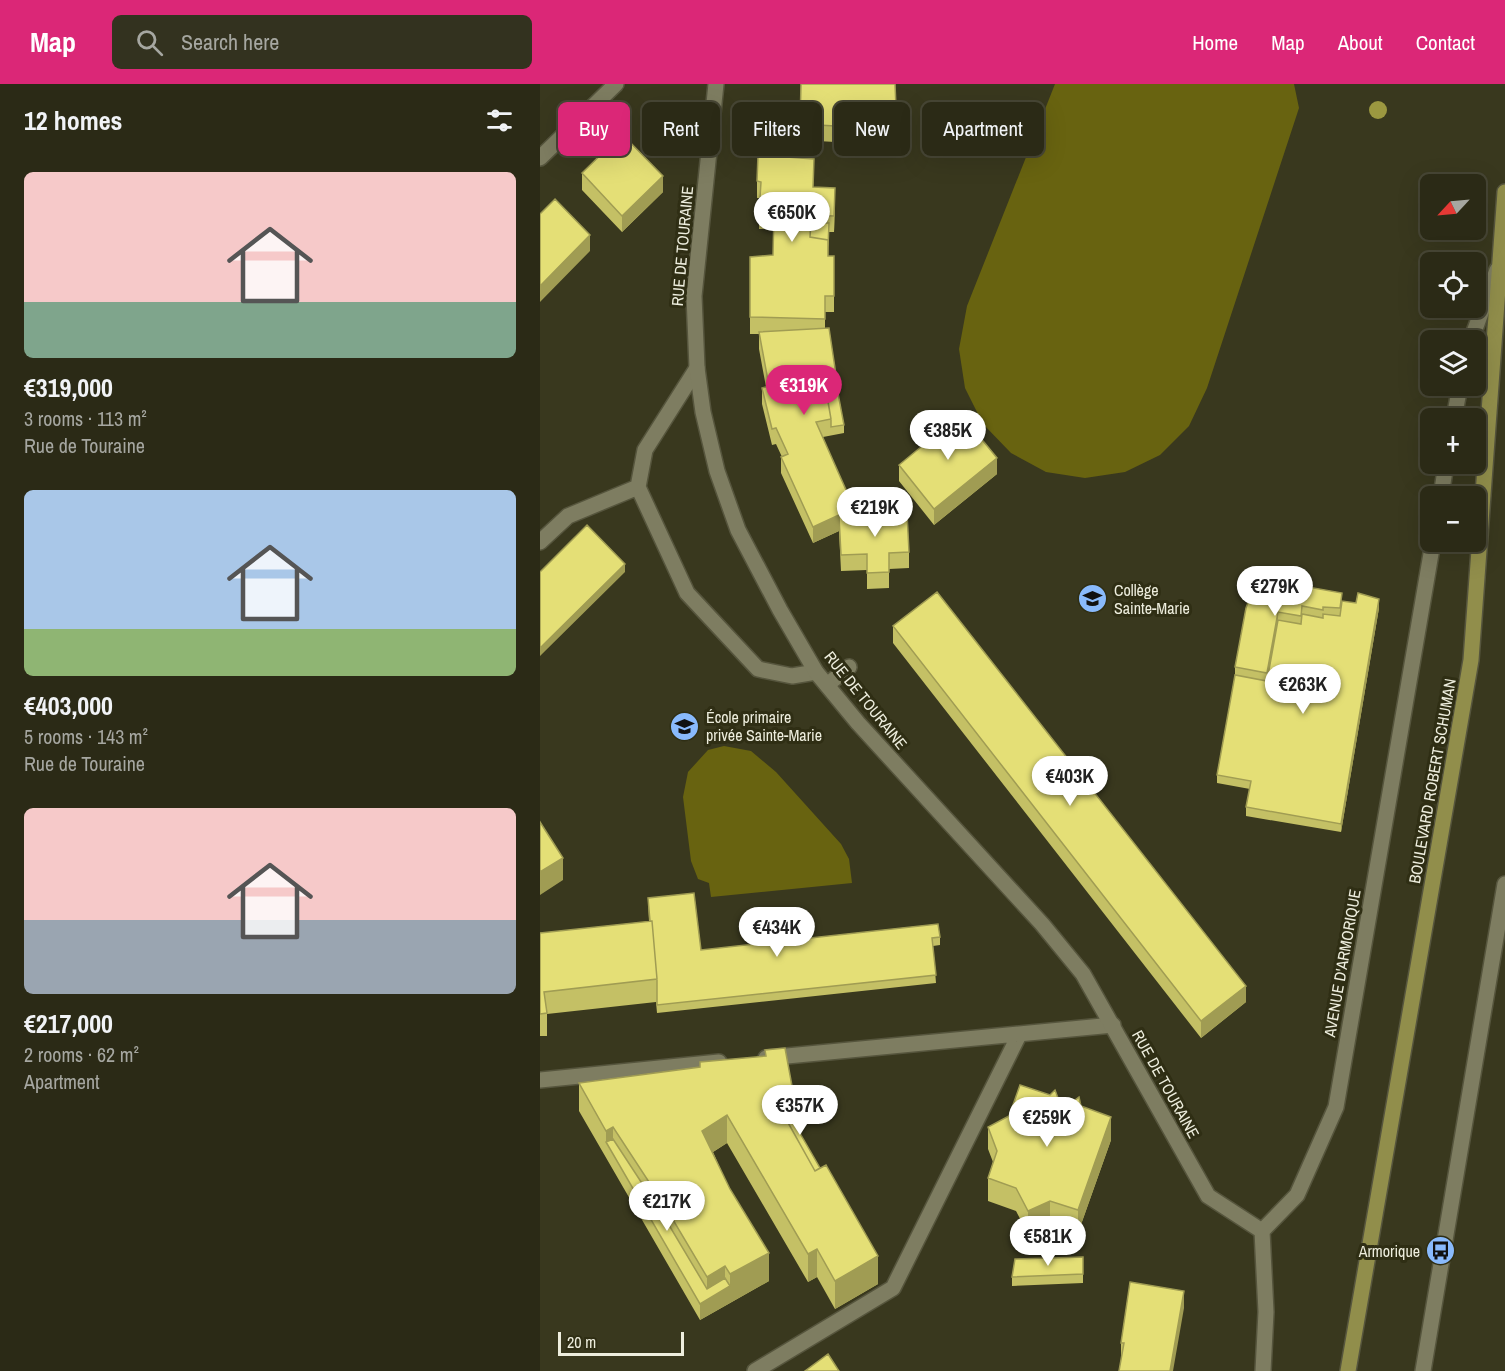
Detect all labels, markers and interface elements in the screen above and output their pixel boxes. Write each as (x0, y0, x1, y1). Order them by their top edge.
search box (112, 15, 532, 69)
text: Map (30, 23, 76, 61)
icon: search (133, 26, 166, 59)
text: Search here (181, 27, 279, 57)
text: Home (1192, 28, 1238, 57)
text: Map (1271, 28, 1305, 57)
text: About (1338, 28, 1383, 57)
text: Contact (1416, 28, 1475, 57)
chip: Buy (558, 102, 630, 156)
chip: Rent (642, 102, 720, 156)
chip: Filters (732, 102, 822, 156)
chip: New (834, 102, 910, 156)
chip: Apartment (922, 102, 1044, 156)
text: 12 homes (24, 103, 122, 138)
icon: filters (483, 104, 516, 137)
north arrow (1420, 174, 1486, 240)
map controls (1420, 174, 1486, 552)
street label: RUE DE TOURAINE (666, 185, 698, 307)
pin: €650K (750, 192, 834, 243)
text: €650K (768, 198, 816, 225)
icon: home (216, 211, 324, 319)
button: locate (1420, 252, 1486, 318)
button: layers (1420, 330, 1486, 396)
pin: €319K (762, 365, 846, 416)
text: €319,000 (24, 370, 113, 405)
text: €319K (780, 371, 828, 398)
text: 3 rooms · 113 m² (24, 405, 147, 432)
button: + (1420, 408, 1486, 474)
pin: €385K (906, 410, 990, 461)
text: €385K (924, 416, 972, 443)
text: Rue de Touraine (24, 432, 145, 459)
button: − (1420, 486, 1486, 552)
pin: €219K (833, 487, 917, 538)
text: €219K (851, 493, 899, 520)
icon: home (216, 529, 324, 637)
pin: €279K (1233, 566, 1317, 617)
text: €279K (1251, 572, 1299, 599)
place label: Collège Sainte-Marie (1114, 579, 1190, 619)
school or university icon: Collège Sainte-Marie (1077, 583, 1109, 615)
street label: RUE DE TOURAINE (820, 646, 912, 754)
pin: €263K (1261, 664, 1345, 715)
text: €263K (1279, 670, 1327, 697)
street label: BOULEVARD ROBERT SCHUMAN (1403, 677, 1461, 885)
text: €403,000 (24, 688, 113, 723)
place label: École primaire privée Sainte-Marie (706, 706, 822, 746)
school or university icon: École primaire privée Sainte-Marie (669, 710, 701, 742)
text: 5 rooms · 143 m² (24, 723, 148, 750)
text: Rue de Touraine (24, 750, 145, 777)
pin: €403K (1028, 756, 1112, 807)
text: €403K (1046, 762, 1094, 789)
icon: home (216, 847, 324, 955)
street label: AVENUE D'ARMORIQUE (1318, 887, 1366, 1040)
pin: €434K (735, 907, 819, 958)
text: €434K (753, 913, 801, 940)
text: €217,000 (24, 1006, 113, 1041)
street label: RUE DE TOURAINE (1127, 1026, 1205, 1142)
text: 2 rooms · 62 m² (24, 1041, 139, 1068)
text: Apartment (24, 1068, 100, 1095)
pin: €357K (758, 1085, 842, 1136)
text: €357K (776, 1091, 824, 1118)
pin: €259K (1005, 1097, 1089, 1148)
text: €259K (1023, 1103, 1071, 1130)
pin: €217K (625, 1181, 709, 1232)
text: €217K (643, 1187, 691, 1214)
pin: €581K (1006, 1216, 1090, 1267)
text: €581K (1024, 1222, 1072, 1249)
bus stop icon: Armorique (1425, 1235, 1457, 1267)
place label: Armorique (1358, 1240, 1420, 1262)
scale bar (558, 1329, 684, 1356)
text: 20 m (567, 1331, 596, 1353)

